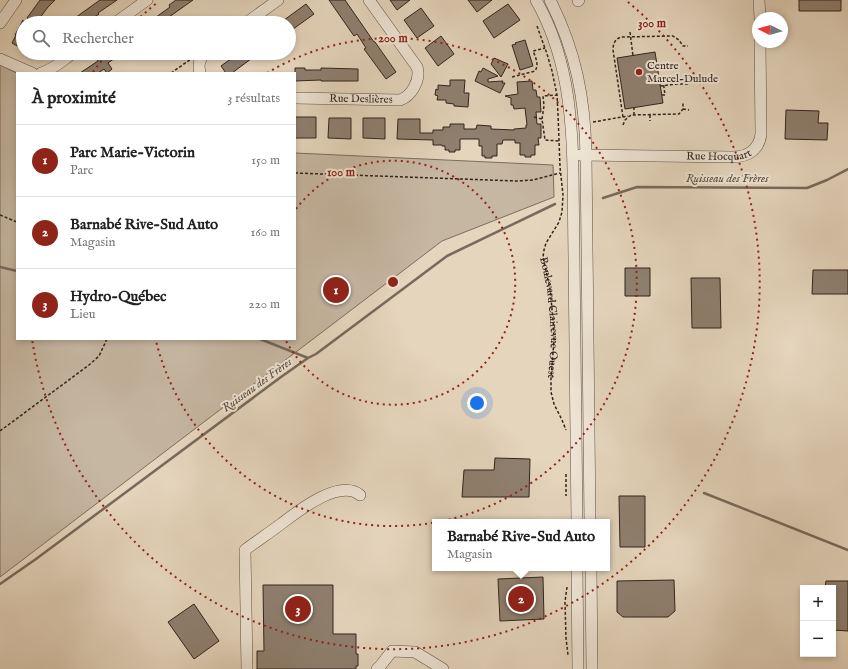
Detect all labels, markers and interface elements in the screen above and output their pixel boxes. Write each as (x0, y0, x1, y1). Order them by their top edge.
north arrow (752, 12, 788, 48)
search box (16, 16, 296, 60)
text: 300 m (638, 16, 667, 31)
icon: search (30, 27, 52, 49)
text: Rechercher (62, 29, 134, 48)
text: 200 m (378, 31, 408, 46)
place label: Centre Marcel-Dulude (647, 59, 718, 86)
marker: Centre Marcel-Dulude (634, 67, 644, 77)
text: À proximité (32, 88, 116, 109)
text: 3 résultats (228, 90, 280, 107)
street label: Rue Deslières (329, 92, 393, 107)
text: Parc Marie-Victorin (70, 143, 195, 162)
street label: Rue Hocquart (686, 146, 755, 164)
text: 1 (43, 152, 47, 169)
text: 150 m (251, 152, 280, 169)
text: Parc (70, 162, 93, 179)
text: 100 m (327, 165, 356, 180)
water label: Ruisseau des Frères (686, 171, 769, 186)
text: Barnabé Rive-Sud Auto (70, 215, 218, 234)
text: 2 (42, 224, 48, 241)
text: 160 m (250, 224, 280, 241)
text: Magasin (70, 234, 116, 251)
street label: Boulevard Clairevue Ouest (536, 256, 561, 379)
pin: 1 (323, 275, 349, 305)
centre of rings (386, 275, 400, 289)
text: Hydro-Québec (70, 287, 167, 306)
text: 3 (43, 296, 47, 313)
text: 220 m (249, 296, 280, 313)
text: Lieu (70, 306, 95, 323)
water label: Ruisseau des Frères (219, 354, 295, 415)
your location (467, 393, 487, 413)
popup (432, 519, 610, 571)
text: Barnabé Rive-Sud Auto (447, 527, 595, 546)
text: Magasin (447, 546, 492, 563)
pin: 2 (508, 584, 534, 614)
map controls (800, 585, 836, 657)
button: + (800, 585, 836, 621)
pin: 3 (285, 594, 311, 624)
button: − (800, 621, 836, 657)

